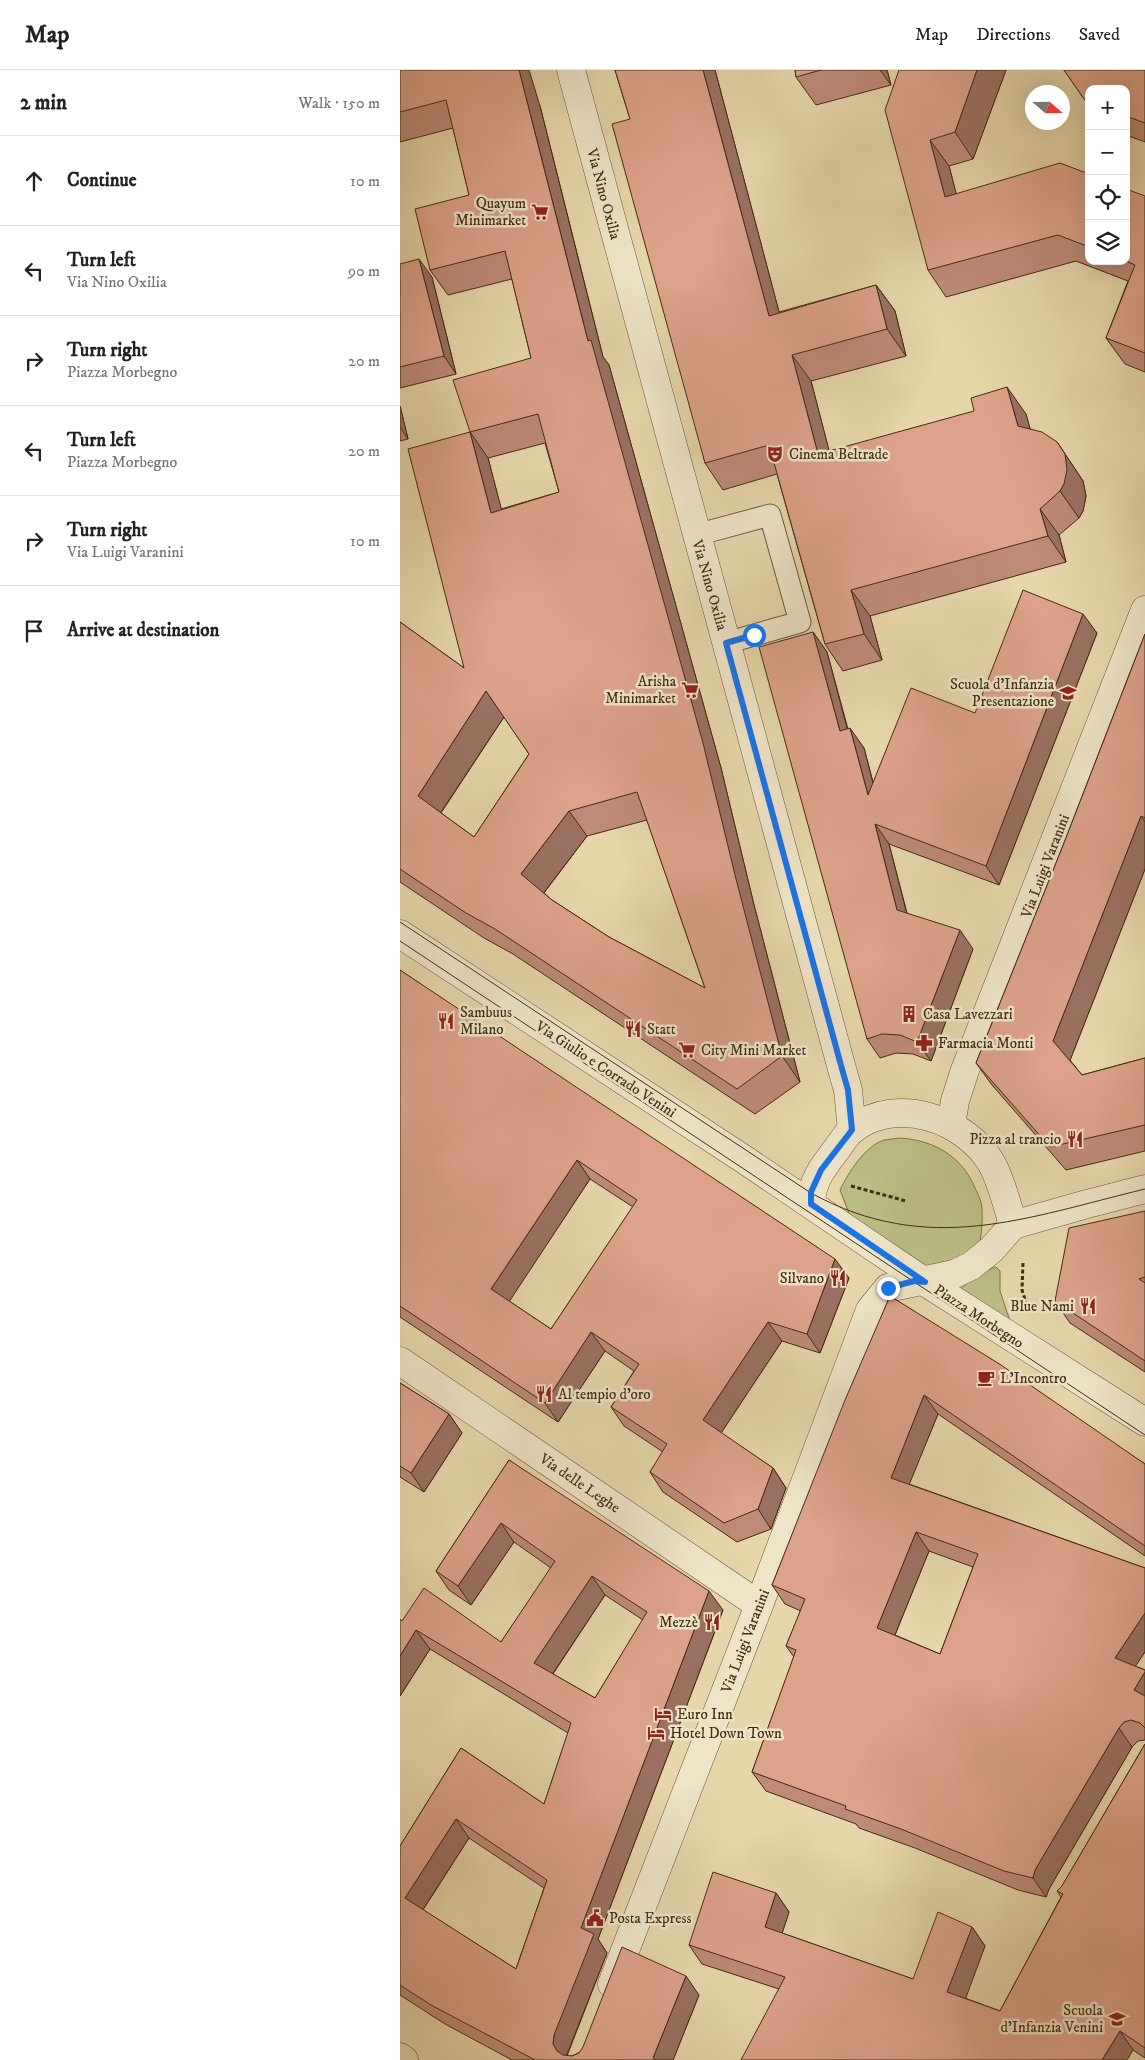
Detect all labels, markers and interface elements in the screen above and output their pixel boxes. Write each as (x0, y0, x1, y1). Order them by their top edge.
text: Map (25, 20, 69, 50)
text: Map (915, 24, 948, 46)
text: Directions (976, 24, 1051, 46)
text: Saved (1079, 24, 1120, 46)
north arrow (1025, 85, 1070, 130)
map controls (1085, 85, 1130, 265)
button: + (1085, 85, 1130, 130)
text: 2 min (20, 90, 67, 116)
text: Walk · 150 m (298, 93, 380, 113)
button: − (1085, 130, 1130, 175)
street label: Via Nino Oxilia (582, 146, 625, 242)
icon: ahead (20, 167, 48, 195)
text: Continue (67, 169, 137, 192)
text: 10 m (350, 171, 380, 191)
button: locate (1085, 175, 1130, 220)
place label: Quayum Minimarket (455, 194, 526, 230)
supermarket icon: Quayum Minimarket (530, 202, 550, 222)
button: layers (1085, 220, 1130, 265)
text: Turn left (67, 249, 136, 272)
icon: left (20, 257, 48, 285)
text: 90 m (348, 261, 380, 281)
text: Via Nino Oxilia (67, 272, 167, 292)
text: Turn right (67, 339, 147, 362)
icon: right (20, 347, 48, 375)
text: 20 m (348, 351, 380, 371)
text: Piazza Morbegno (67, 362, 177, 382)
text: Turn left (67, 429, 136, 452)
icon: left (20, 437, 48, 465)
text: 20 m (348, 441, 380, 461)
theatre icon: Cinema Beltrade (765, 444, 785, 464)
place label: Cinema Beltrade (789, 445, 888, 464)
text: Piazza Morbegno (67, 452, 177, 472)
text: Turn right (67, 519, 147, 542)
icon: right (20, 527, 48, 555)
text: 10 m (350, 531, 380, 551)
street label: Via Nino Oxilia (687, 537, 732, 633)
text: Via Luigi Varanini (67, 542, 184, 562)
icon: arrive (20, 617, 48, 645)
text: Arrive at destination (67, 619, 219, 642)
route start (743, 624, 766, 647)
place label: Arisha Minimarket (605, 672, 677, 708)
place label: Scuola d'Infanzia Presentazione (950, 675, 1055, 711)
supermarket icon: Arisha Minimarket (680, 680, 700, 700)
school or university icon: Scuola d'Infanzia Presentazione (1058, 683, 1078, 703)
street label: Via Luigi Varanini (1017, 812, 1074, 922)
place label: Sambuus Milano (460, 1003, 512, 1039)
building icon: Casa Lavezzari (899, 1004, 919, 1024)
place label: Casa Lavezzari (923, 1005, 1013, 1024)
restaurant icon: Sambuus Milano (436, 1011, 456, 1031)
street label: Via Giulio e Corrado Venini (531, 1016, 680, 1122)
restaurant icon: Statt (623, 1019, 643, 1039)
place label: Statt (647, 1020, 676, 1039)
pharmacy icon: Farmacia Monti (914, 1033, 934, 1053)
place label: Farmacia Monti (938, 1034, 1034, 1053)
supermarket icon: City Mini Market (677, 1040, 697, 1060)
place label: City Mini Market (701, 1041, 806, 1060)
restaurant icon: Pizza al trancio (1065, 1129, 1085, 1149)
place label: Pizza al trancio (970, 1130, 1061, 1149)
restaurant icon: Silvano (828, 1268, 848, 1288)
place label: Silvano (780, 1269, 824, 1288)
route end (877, 1277, 900, 1300)
street label: Piazza Morbegno (930, 1280, 1027, 1353)
restaurant icon: Blue Nami (1078, 1296, 1098, 1316)
place label: Blue Nami (1010, 1297, 1074, 1316)
cafe icon: L'Incontro (976, 1368, 996, 1388)
place label: L'Incontro (1000, 1369, 1067, 1388)
restaurant icon: Al tempio d'oro (534, 1384, 554, 1404)
place label: Al tempio d'oro (558, 1385, 651, 1404)
street label: Via delle Leghe (535, 1449, 624, 1517)
street label: Via Luigi Varanini (717, 1587, 774, 1697)
restaurant icon: Mezzè (702, 1612, 722, 1632)
place label: Mezzè (659, 1613, 698, 1632)
hotel icon: Euro Inn (653, 1704, 673, 1724)
place label: Euro Inn (677, 1705, 733, 1724)
hotel icon: Hotel Down Town (646, 1723, 666, 1743)
place label: Hotel Down Town (670, 1724, 782, 1743)
public building icon: Posta Express (585, 1908, 605, 1928)
place label: Posta Express (609, 1909, 691, 1928)
place label: Scuola d'Infanzia Venini (1000, 2001, 1104, 2037)
school or university icon: Scuola d'Infanzia Venini (1107, 2009, 1127, 2029)

